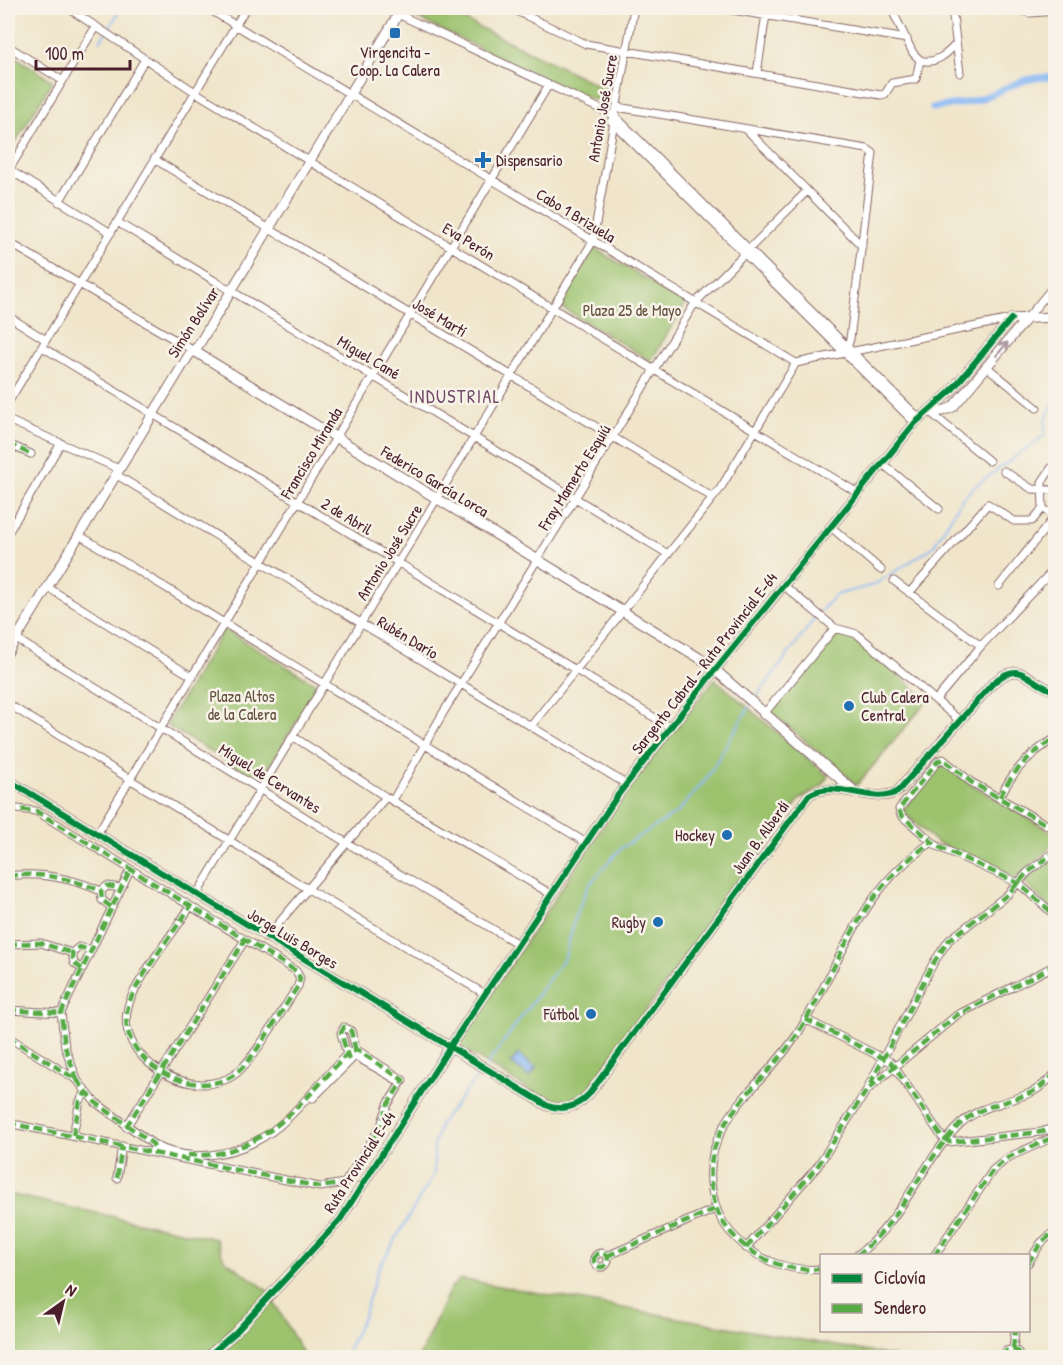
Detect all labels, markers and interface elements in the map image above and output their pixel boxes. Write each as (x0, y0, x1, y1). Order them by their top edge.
marker: Virgencita - Coop. La Calera (388, 26, 402, 40)
scale bar (36, 33, 130, 71)
text: 100 m (45, 41, 84, 66)
place label: Virgencita - Coop. La Calera (350, 41, 440, 81)
street label: Antonio José Sucre (582, 52, 622, 164)
place label: Dispensario (496, 149, 563, 171)
marker: Dispensario (474, 151, 492, 169)
street label: Cabo 1 Brizuela (532, 183, 620, 247)
street label: Eva Perón (439, 217, 499, 265)
street label: Simón Bolívar (162, 282, 224, 362)
street label: José Martí (409, 292, 471, 342)
park label: Plaza 25 de Mayo (583, 299, 682, 321)
street label: Miguel Cané (334, 330, 405, 385)
one-way arrow (995, 341, 1008, 357)
district label: INDUSTRIAL (409, 384, 501, 409)
street label: Francisco Miranda (274, 403, 347, 504)
street label: Fray Mamerto Esquiú (532, 419, 616, 535)
street label: Federico García Lorca (376, 440, 493, 522)
street label: 2 de Abril (317, 492, 377, 540)
street label: Antonio José Sucre (351, 499, 428, 604)
street label: Sargento Cabral - Ruta Provincial E-64 (626, 568, 782, 758)
street label: Rubén Darío (373, 610, 443, 664)
park label: Plaza Altos de la Calera (208, 685, 276, 725)
place label: Club Calera Central (861, 686, 929, 726)
marker: Club Calera Central (842, 699, 856, 713)
street label: Miguel de Cervantes (215, 738, 325, 818)
street label: Juan B. Alberdi (726, 796, 794, 878)
place label: Hockey (675, 824, 715, 846)
marker: Hockey (720, 828, 734, 842)
street label: Jorge Luis Borges (244, 902, 342, 974)
place label: Rugby (612, 911, 646, 933)
marker: Rugby (651, 915, 665, 929)
place label: Fútbol (543, 1003, 580, 1025)
marker: Fútbol (584, 1007, 598, 1021)
street label: Ruta Provincial E-64 (318, 1107, 400, 1217)
legend (820, 1254, 1030, 1332)
text: Ciclovía (874, 1265, 925, 1290)
north arrow (33, 1272, 93, 1332)
text: N (62, 1278, 81, 1301)
text: Sendero (874, 1295, 926, 1320)

